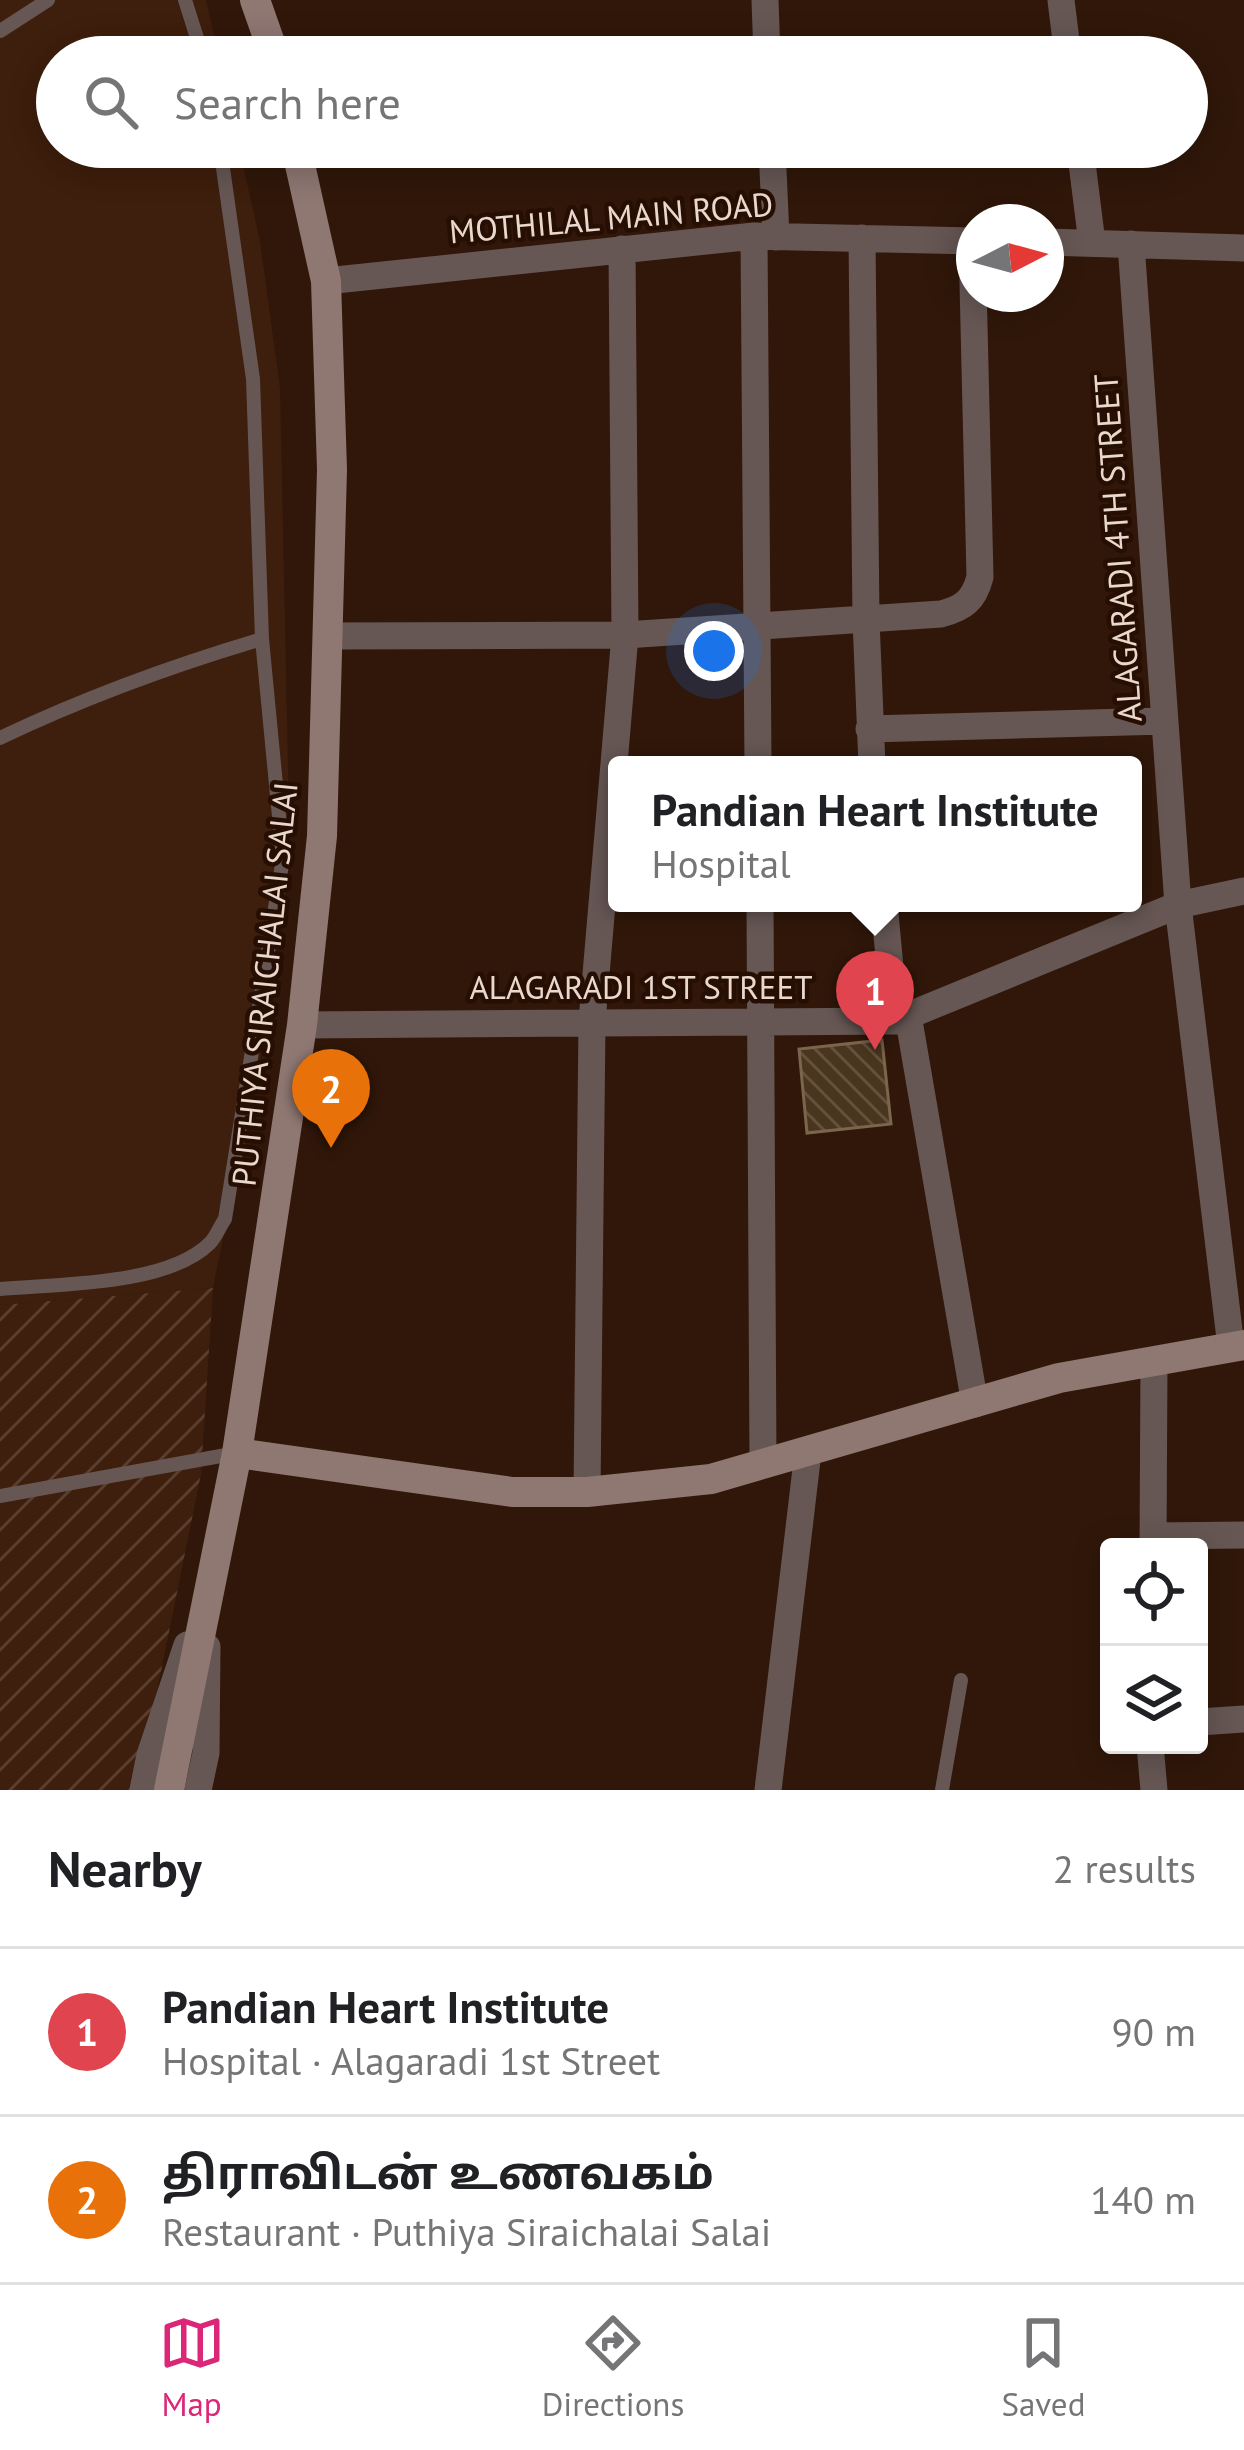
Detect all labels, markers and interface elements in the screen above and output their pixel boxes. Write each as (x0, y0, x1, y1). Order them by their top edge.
search box (36, 36, 1208, 168)
icon: search (78, 69, 144, 135)
text: Search here (174, 73, 401, 131)
street label: MOTHILAL MAIN ROAD (447, 181, 775, 253)
north arrow (956, 204, 1064, 312)
street label: ALAGARADI 4TH STREET (1083, 372, 1151, 724)
your location (684, 621, 744, 681)
popup (608, 756, 1142, 912)
street label: PUTHIYA SIRAICHALAI SALAI (221, 780, 307, 1188)
text: Pandian Heart Institute (652, 780, 1099, 838)
text: Hospital (652, 838, 791, 889)
pin: 1 (836, 951, 914, 1050)
street label: ALAGARADI 1ST STREET (469, 965, 813, 1008)
pin: 2 (292, 1049, 370, 1148)
map controls (1100, 1538, 1208, 1754)
button: locate (1100, 1538, 1208, 1646)
button: layers (1100, 1646, 1208, 1754)
text: Nearby (48, 1835, 202, 1901)
text: 2 results (1053, 1843, 1196, 1894)
text: Pandian Heart Institute (162, 1977, 609, 2035)
text: 1 (76, 2006, 98, 2057)
text: 90 m (1111, 2006, 1196, 2057)
text: Hospital · Alagaradi 1st Street (162, 2035, 660, 2086)
text: திராவிடன் உணவகம் (162, 2143, 714, 2201)
text: 2 (76, 2174, 98, 2225)
text: 140 m (1090, 2174, 1196, 2225)
text: Restaurant · Puthiya Siraichalai Salai (162, 2206, 771, 2257)
tab: Map (159, 2310, 225, 2425)
tab: Directions (542, 2310, 684, 2425)
tab: Saved (1001, 2310, 1085, 2425)

